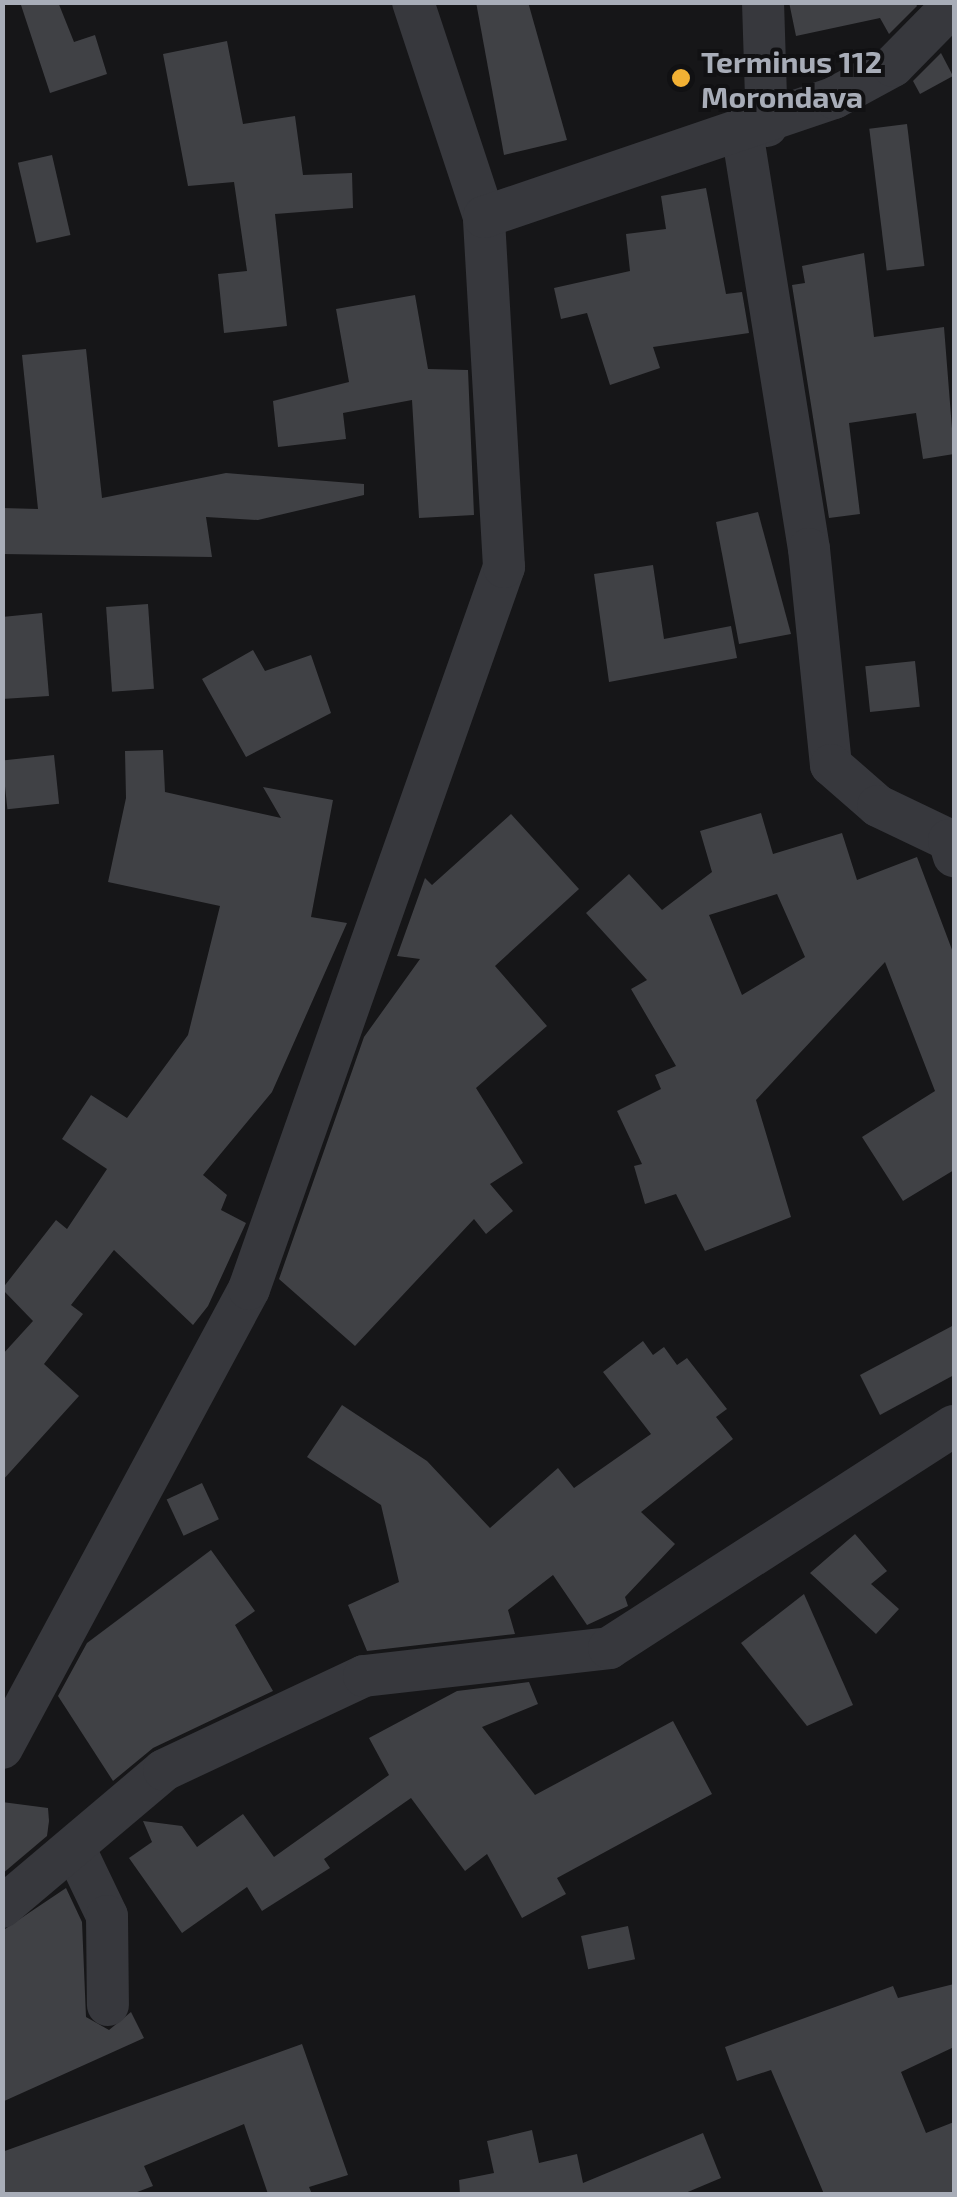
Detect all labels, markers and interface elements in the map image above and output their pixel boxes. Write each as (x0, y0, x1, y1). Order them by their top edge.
place label: Terminus 112 Morondava (701, 43, 882, 114)
marker: Terminus 112 Morondava (670, 67, 692, 89)

